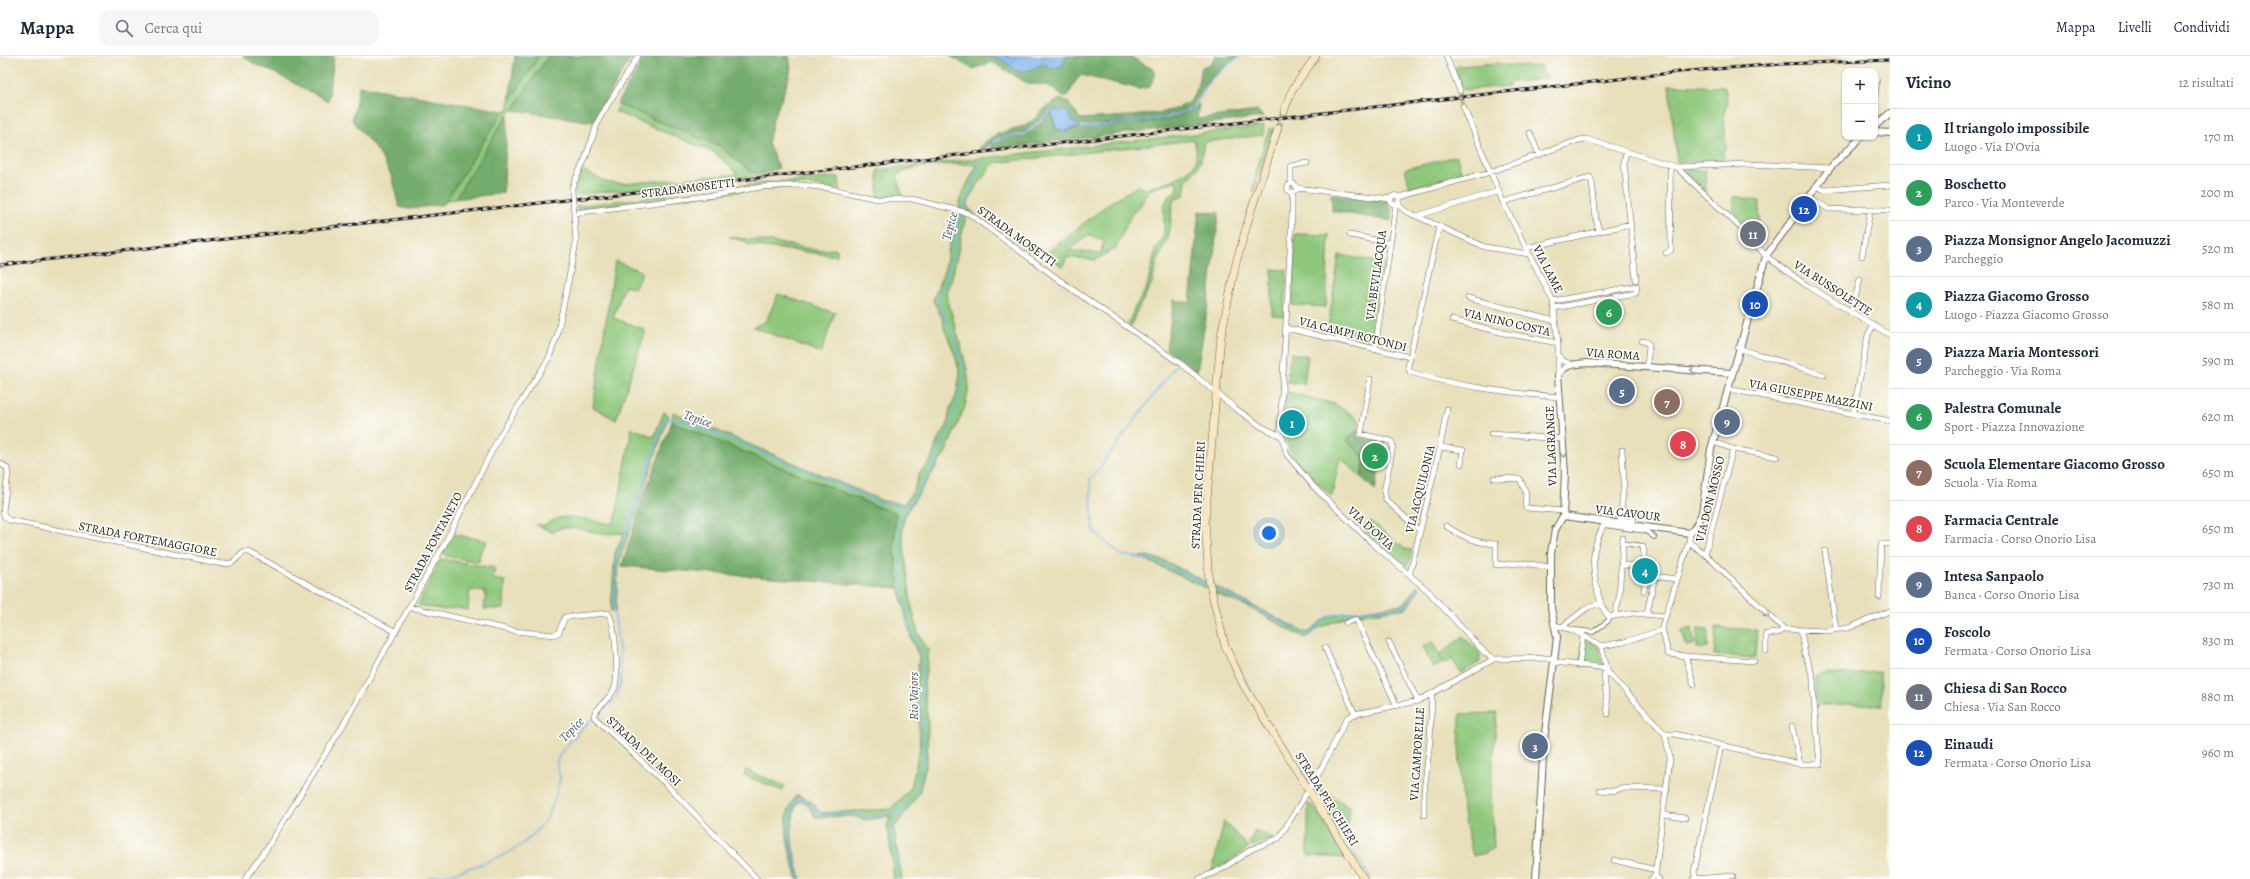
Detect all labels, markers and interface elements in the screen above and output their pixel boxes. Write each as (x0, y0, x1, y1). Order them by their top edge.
search box (99, 10, 379, 46)
text: Mappa (20, 15, 75, 41)
icon: search (113, 17, 135, 39)
text: Cerca qui (145, 18, 202, 38)
text: Mappa (2056, 18, 2096, 37)
text: Livelli (2118, 18, 2152, 37)
text: Condividi (2174, 18, 2230, 37)
map controls (1842, 68, 1878, 140)
button: + (1842, 68, 1878, 104)
text: Vicino (1906, 71, 1951, 94)
text: 12 risultati (2178, 74, 2234, 91)
button: − (1842, 104, 1878, 140)
text: Il triangolo impossibile (1944, 118, 2089, 138)
text: 1 (1917, 128, 1921, 145)
text: 170 m (2204, 128, 2234, 145)
text: Luogo · Via D'Ovia (1944, 138, 2040, 155)
street label: STRADA MOSETTI (640, 174, 736, 202)
text: Boschetto (1944, 174, 2006, 194)
text: 2 (1916, 184, 1922, 201)
text: 200 m (2201, 184, 2234, 201)
pin: 12 (1791, 194, 1817, 224)
text: Parco · Via Monteverde (1944, 194, 2065, 211)
street label: STRADA MOSETTI (974, 202, 1060, 270)
water label: Tepice (938, 210, 962, 242)
pin: 11 (1740, 219, 1766, 249)
street label: VIA BEVILACQUA (1362, 228, 1390, 322)
text: Piazza Monsignor Angelo Jacomuzzi (1944, 230, 2171, 250)
text: 3 (1916, 240, 1922, 257)
text: 520 m (2202, 240, 2234, 257)
street label: VIA LAME (1529, 241, 1567, 296)
text: Parcheggio (1944, 250, 2003, 267)
street label: VIA BUSSOLETTE (1790, 256, 1875, 319)
text: Piazza Giacomo Grosso (1944, 286, 2089, 306)
pin: 10 (1742, 289, 1768, 319)
text: 4 (1916, 296, 1922, 313)
text: 580 m (2202, 296, 2234, 313)
pin: 6 (1596, 297, 1622, 327)
street label: VIA NINO COSTA (1461, 304, 1553, 340)
text: Luogo · Piazza Giacomo Grosso (1944, 306, 2109, 323)
street label: VIA CAMPI ROTONDI (1297, 313, 1408, 355)
text: Piazza Maria Montessori (1944, 342, 2099, 362)
street label: VIA ROMA (1585, 344, 1641, 364)
text: 5 (1916, 352, 1922, 369)
text: 590 m (2202, 352, 2234, 369)
text: Parcheggio · Via Roma (1944, 362, 2061, 379)
one-way arrow (1690, 366, 1696, 375)
street label: VIA GIUSEPPE MAZZINI (1747, 375, 1874, 415)
pin: 5 (1609, 376, 1635, 406)
pin: 7 (1654, 387, 1680, 417)
text: Palestra Comunale (1944, 398, 2062, 418)
water label: Tepice (681, 406, 715, 432)
street label: VIA LAGRANGE (1542, 406, 1560, 487)
pin: 9 (1714, 407, 1740, 437)
pin: 1 (1279, 408, 1305, 438)
text: 6 (1916, 408, 1922, 425)
text: 620 m (2201, 408, 2234, 425)
text: Sport · Piazza Innovazione (1944, 418, 2084, 435)
pin: 8 (1670, 429, 1696, 459)
street label: STRADA PER CHIERI (1187, 441, 1209, 549)
pin: 2 (1362, 441, 1388, 471)
street label: VIA ACQUILONIA (1401, 442, 1439, 536)
one-way arrow (1559, 452, 1568, 458)
street label: VIA DON MOSSO (1691, 454, 1728, 545)
text: Scuola Elementare Giacomo Grosso (1944, 454, 2165, 474)
text: 7 (1916, 464, 1922, 481)
text: 650 m (2202, 464, 2234, 481)
text: Scuola · Via Roma (1944, 474, 2037, 491)
street label: STRADA FONTANETO (400, 489, 466, 595)
street label: VIA CAVOUR (1593, 501, 1662, 525)
street label: VIA D'OVIA (1344, 502, 1398, 554)
text: Farmacia Centrale (1944, 510, 2059, 530)
street label: STRADA FORTEMAGGIORE (78, 518, 218, 560)
text: 8 (1916, 520, 1922, 537)
text: 650 m (2202, 520, 2234, 537)
your location (1259, 523, 1279, 543)
text: Farmacia · Corso Onorio Lisa (1944, 530, 2096, 547)
pin: 4 (1632, 556, 1658, 586)
text: Intesa Sanpaolo (1944, 566, 2044, 586)
text: 9 (1916, 576, 1922, 593)
text: 730 m (2203, 576, 2234, 593)
text: Banca · Corso Onorio Lisa (1944, 586, 2080, 603)
one-way arrow (1762, 610, 1770, 617)
text: Foscolo (1944, 622, 1991, 642)
text: 10 (1913, 632, 1925, 649)
text: 830 m (2202, 632, 2234, 649)
text: Fermata · Corso Onorio Lisa (1944, 642, 2091, 659)
water label: Rio Vajors (905, 671, 922, 720)
text: Chiesa di San Rocco (1944, 678, 2067, 698)
text: 11 (1914, 688, 1924, 705)
text: 880 m (2201, 688, 2234, 705)
text: Chiesa · Via San Rocco (1944, 698, 2061, 715)
street label: VIA CAMPORELLE (1406, 707, 1428, 802)
street label: STRADA DEI MOSI (603, 712, 685, 790)
water label: Tepice (555, 713, 588, 746)
pin: 3 (1522, 731, 1548, 761)
text: Einaudi (1944, 734, 1993, 754)
text: 12 (1914, 744, 1924, 761)
text: 960 m (2202, 744, 2234, 761)
street label: STRADA PER CHIERI (1292, 749, 1362, 849)
text: Fermata · Corso Onorio Lisa (1944, 754, 2091, 771)

